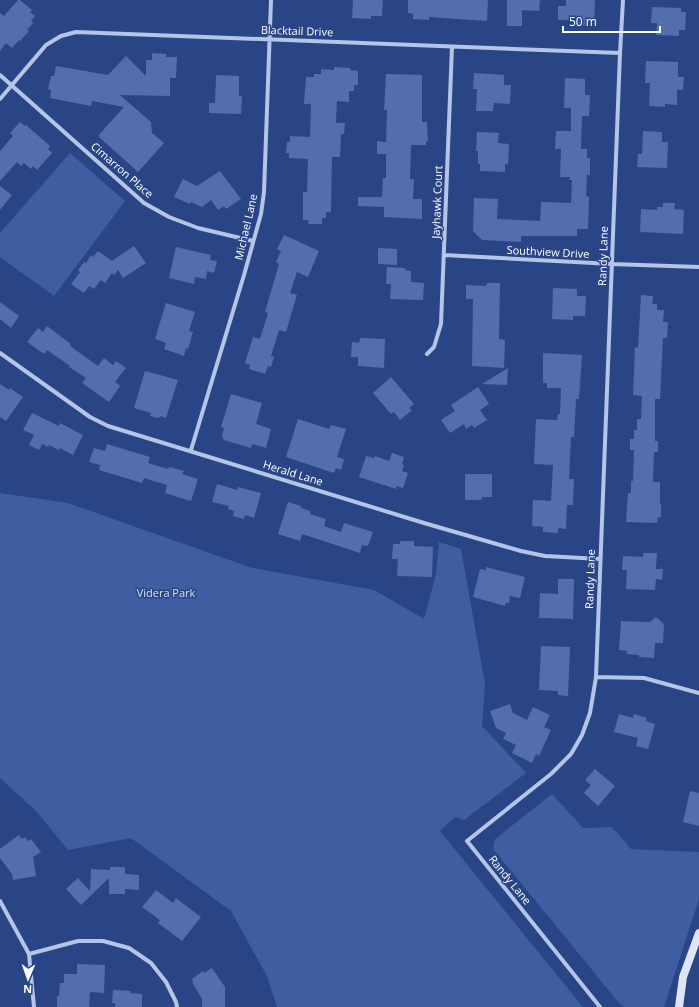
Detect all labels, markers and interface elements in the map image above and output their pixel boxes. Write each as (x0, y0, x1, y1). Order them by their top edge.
scale bar (563, 8, 660, 34)
text: 50 m (569, 13, 597, 30)
street label: Blacktail Drive (261, 22, 333, 39)
street label: Cimarron Place (88, 138, 157, 201)
street label: Jayhawk Court (428, 165, 445, 240)
street label: Michael Lane (231, 192, 260, 261)
street label: Randy Lane (594, 226, 611, 286)
street label: Southview Drive (506, 242, 590, 261)
street label: Herald Lane (261, 456, 325, 489)
street label: Randy Lane (581, 549, 598, 609)
park label: Videra Park (137, 585, 196, 600)
street label: Randy Lane (486, 852, 535, 908)
north arrow (8, 959, 48, 999)
text: N (23, 982, 32, 997)

